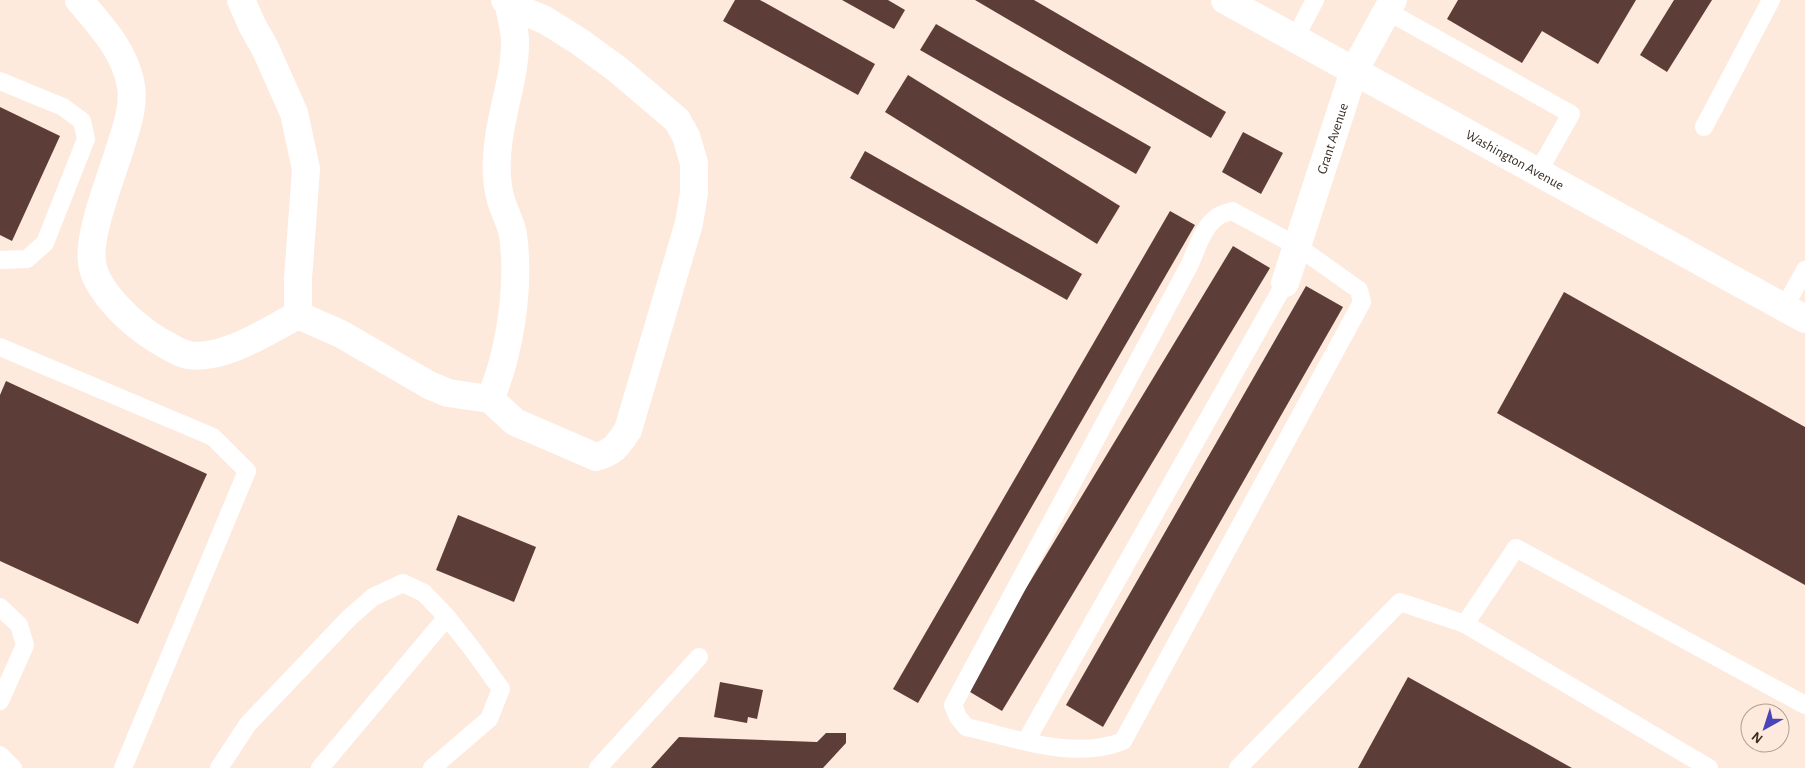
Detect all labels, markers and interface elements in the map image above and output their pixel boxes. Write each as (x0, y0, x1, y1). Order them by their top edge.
street label: Grant Avenue (1315, 102, 1351, 176)
street label: Washington Avenue (1463, 128, 1566, 193)
north arrow (1740, 703, 1790, 753)
text: N (1749, 729, 1766, 746)

